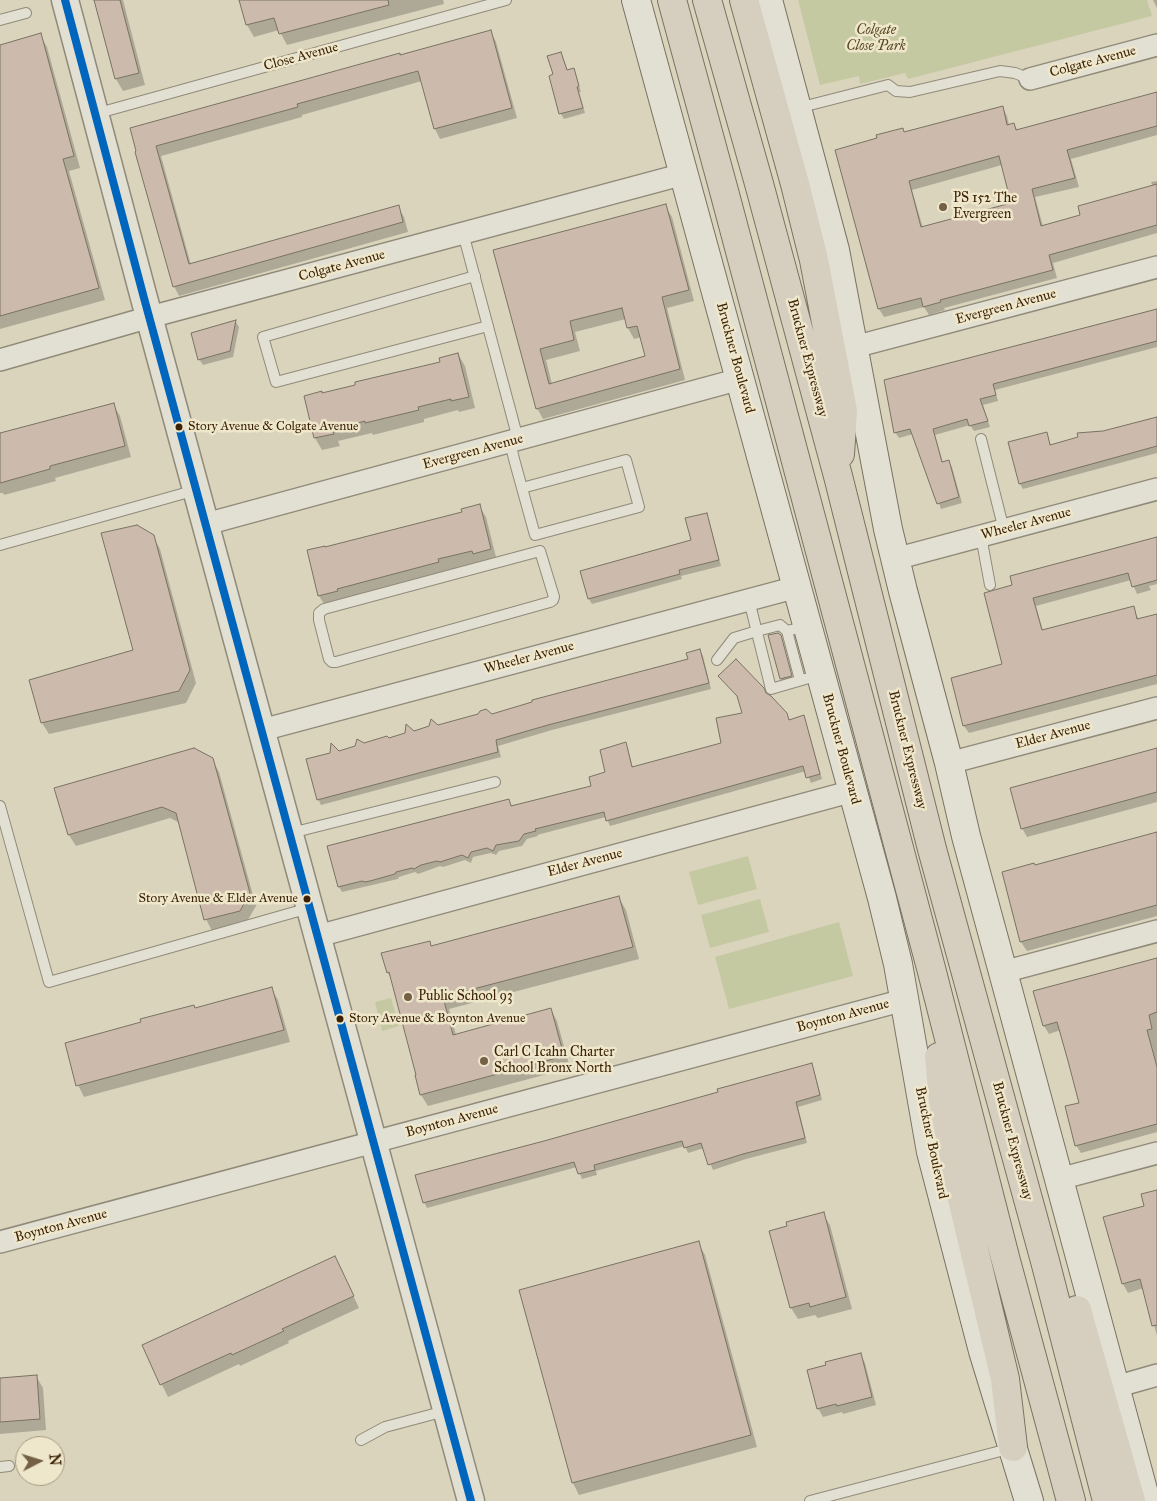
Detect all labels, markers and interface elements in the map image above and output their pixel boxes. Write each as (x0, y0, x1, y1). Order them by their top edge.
park label: Colgate Close Park (846, 23, 906, 56)
street label: Close Avenue (262, 39, 340, 75)
street label: Colgate Avenue (1048, 42, 1138, 82)
place label: PS 152 The Evergreen (953, 191, 1017, 223)
marker: PS 152 The Evergreen (937, 201, 949, 213)
street label: Colgate Avenue (297, 246, 387, 286)
street label: Evergreen Avenue (954, 286, 1058, 328)
street label: Bruckner Expressway (783, 297, 831, 419)
street label: Bruckner Boulevard (712, 301, 758, 415)
place label: Story Avenue & Colgate Avenue (188, 419, 358, 435)
marker: Story Avenue & Colgate Avenue (174, 422, 184, 432)
street label: Evergreen Avenue (421, 431, 525, 473)
street label: Wheeler Avenue (979, 504, 1073, 544)
street label: Wheeler Avenue (482, 638, 576, 678)
street label: Bruckner Expressway (884, 689, 930, 811)
street label: Bruckner Boulevard (818, 692, 864, 806)
street label: Elder Avenue (1014, 717, 1092, 753)
street label: Elder Avenue (546, 845, 624, 881)
place label: Story Avenue & Elder Avenue (138, 891, 298, 907)
marker: Story Avenue & Elder Avenue (302, 894, 312, 904)
place label: Public School 93 (418, 989, 513, 1005)
marker: Public School 93 (402, 991, 414, 1003)
street label: Boynton Avenue (795, 996, 891, 1036)
place label: Story Avenue & Boynton Avenue (349, 1011, 525, 1027)
marker: Story Avenue & Boynton Avenue (335, 1014, 345, 1024)
place label: Carl C Icahn Charter School Bronx North (494, 1045, 614, 1078)
marker: Carl C Icahn Charter School Bronx North (478, 1055, 490, 1067)
street label: Bruckner Expressway (988, 1080, 1036, 1202)
street label: Bruckner Boulevard (911, 1085, 951, 1201)
street label: Boynton Avenue (404, 1101, 500, 1141)
street label: Boynton Avenue (13, 1206, 109, 1246)
north arrow (15, 1436, 65, 1486)
text: N (45, 1453, 63, 1466)

